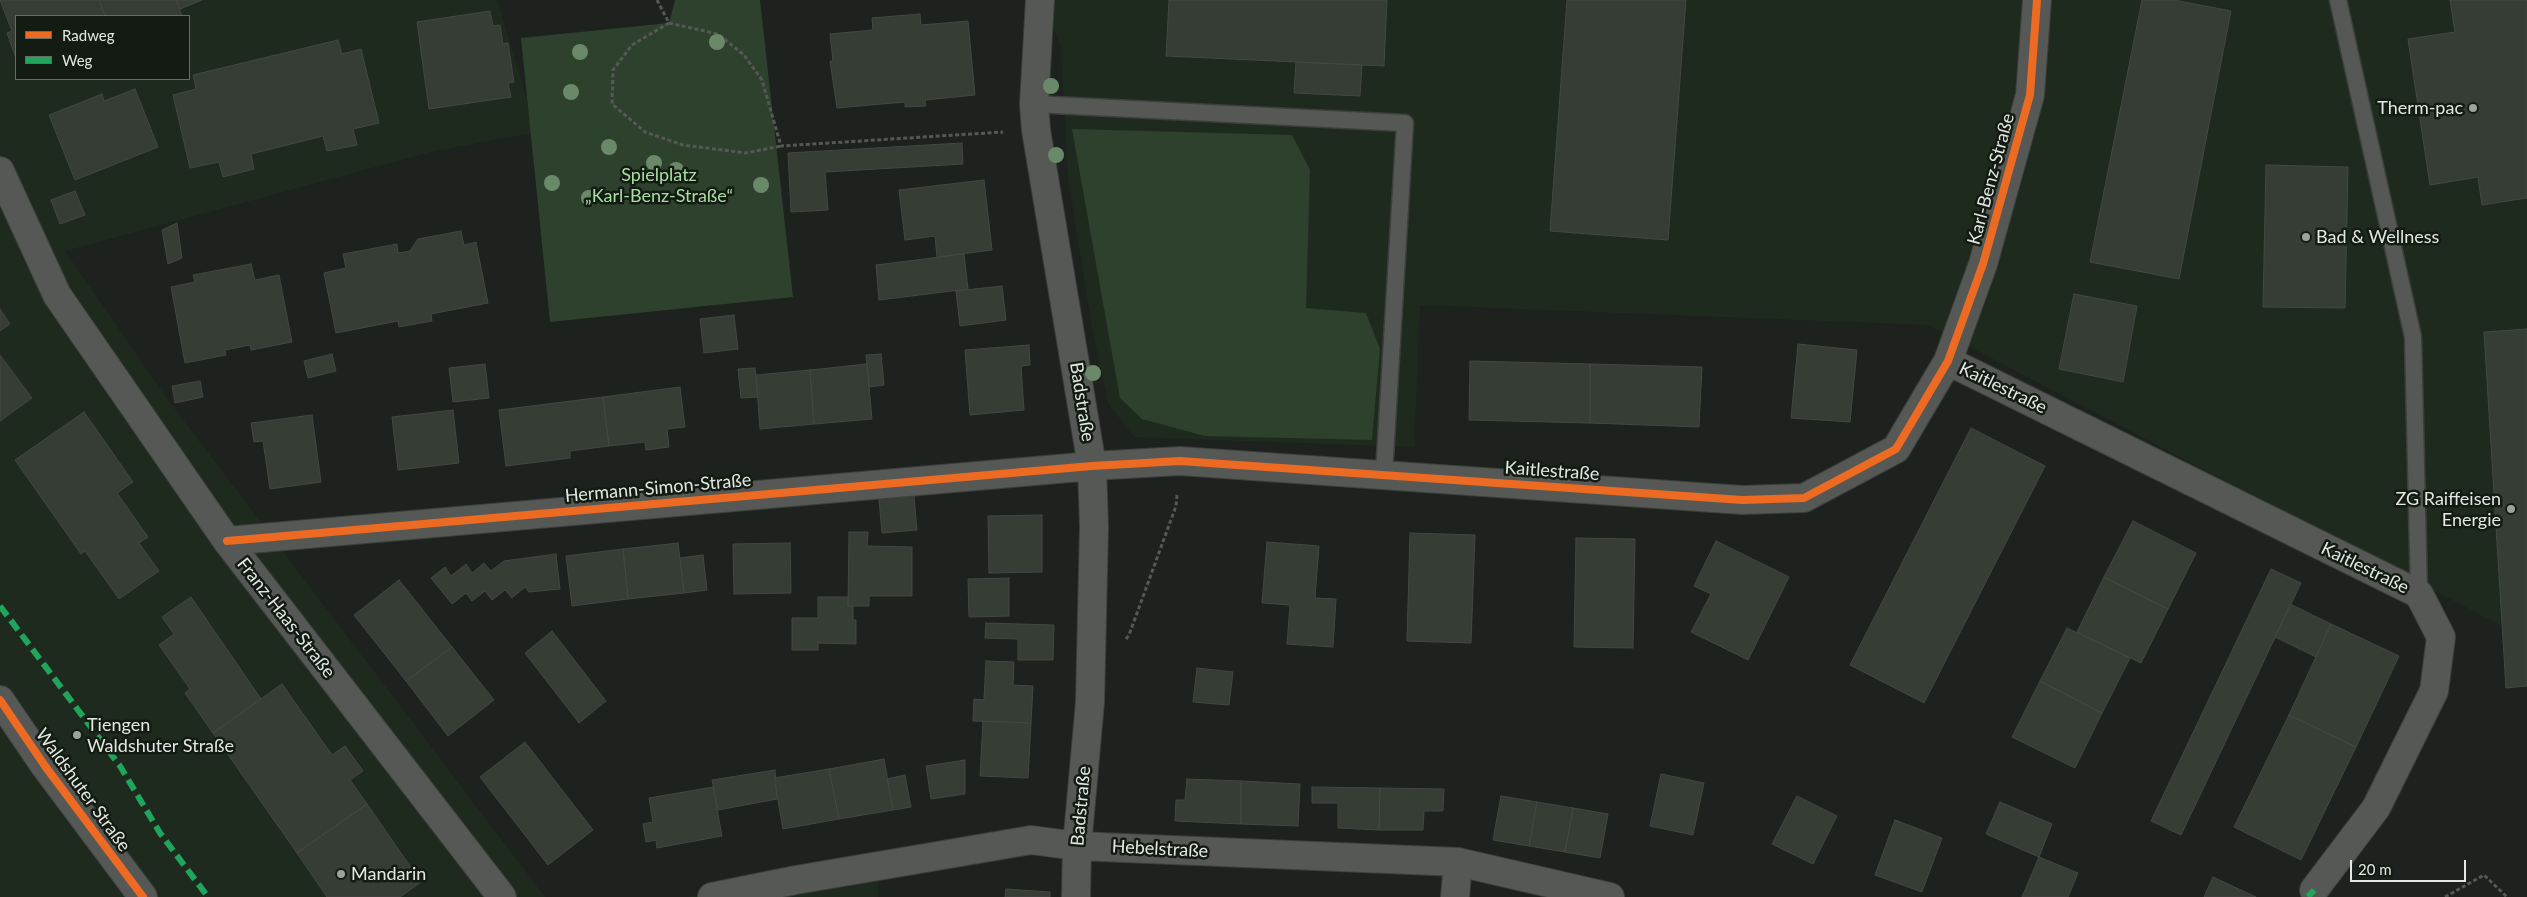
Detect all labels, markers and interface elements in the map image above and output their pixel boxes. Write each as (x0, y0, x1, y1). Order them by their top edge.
legend (15, 15, 190, 80)
text: Radweg (62, 26, 115, 44)
text: Weg (62, 51, 92, 69)
place label: Therm-pac (2377, 97, 2463, 119)
marker: Therm-pac (2467, 102, 2479, 114)
street label: Karl-Benz-Straße (1963, 111, 2019, 247)
park label: Spielplatz „Karl-Benz-Straße“ (585, 164, 733, 206)
place label: Bad & Wellness (2316, 226, 2439, 248)
marker: Bad & Wellness (2300, 231, 2312, 243)
street label: Kaitlestraße (1956, 357, 2050, 419)
street label: Badstraße (1065, 361, 1099, 443)
street label: Kaitlestraße (1504, 457, 1600, 485)
street label: Hermann-Simon-Straße (564, 469, 752, 507)
place label: ZG Raiffeisen Energie (2395, 488, 2501, 530)
marker: ZG Raiffeisen Energie (2505, 503, 2517, 515)
street label: Kaitlestraße (2318, 537, 2412, 599)
street label: Franz-Haas-Straße (232, 554, 340, 682)
place label: Tiengen Waldshuter Straße (87, 714, 234, 756)
street label: Waldshuter Straße (31, 724, 135, 856)
marker: Tiengen Waldshuter Straße (71, 729, 83, 741)
street label: Badstraße (1067, 765, 1095, 847)
street label: Hebelstraße (1111, 836, 1209, 862)
scale bar (2352, 850, 2468, 882)
text: 20 m (2358, 860, 2392, 878)
place label: Mandarin (351, 863, 426, 885)
marker: Mandarin (335, 868, 347, 880)

